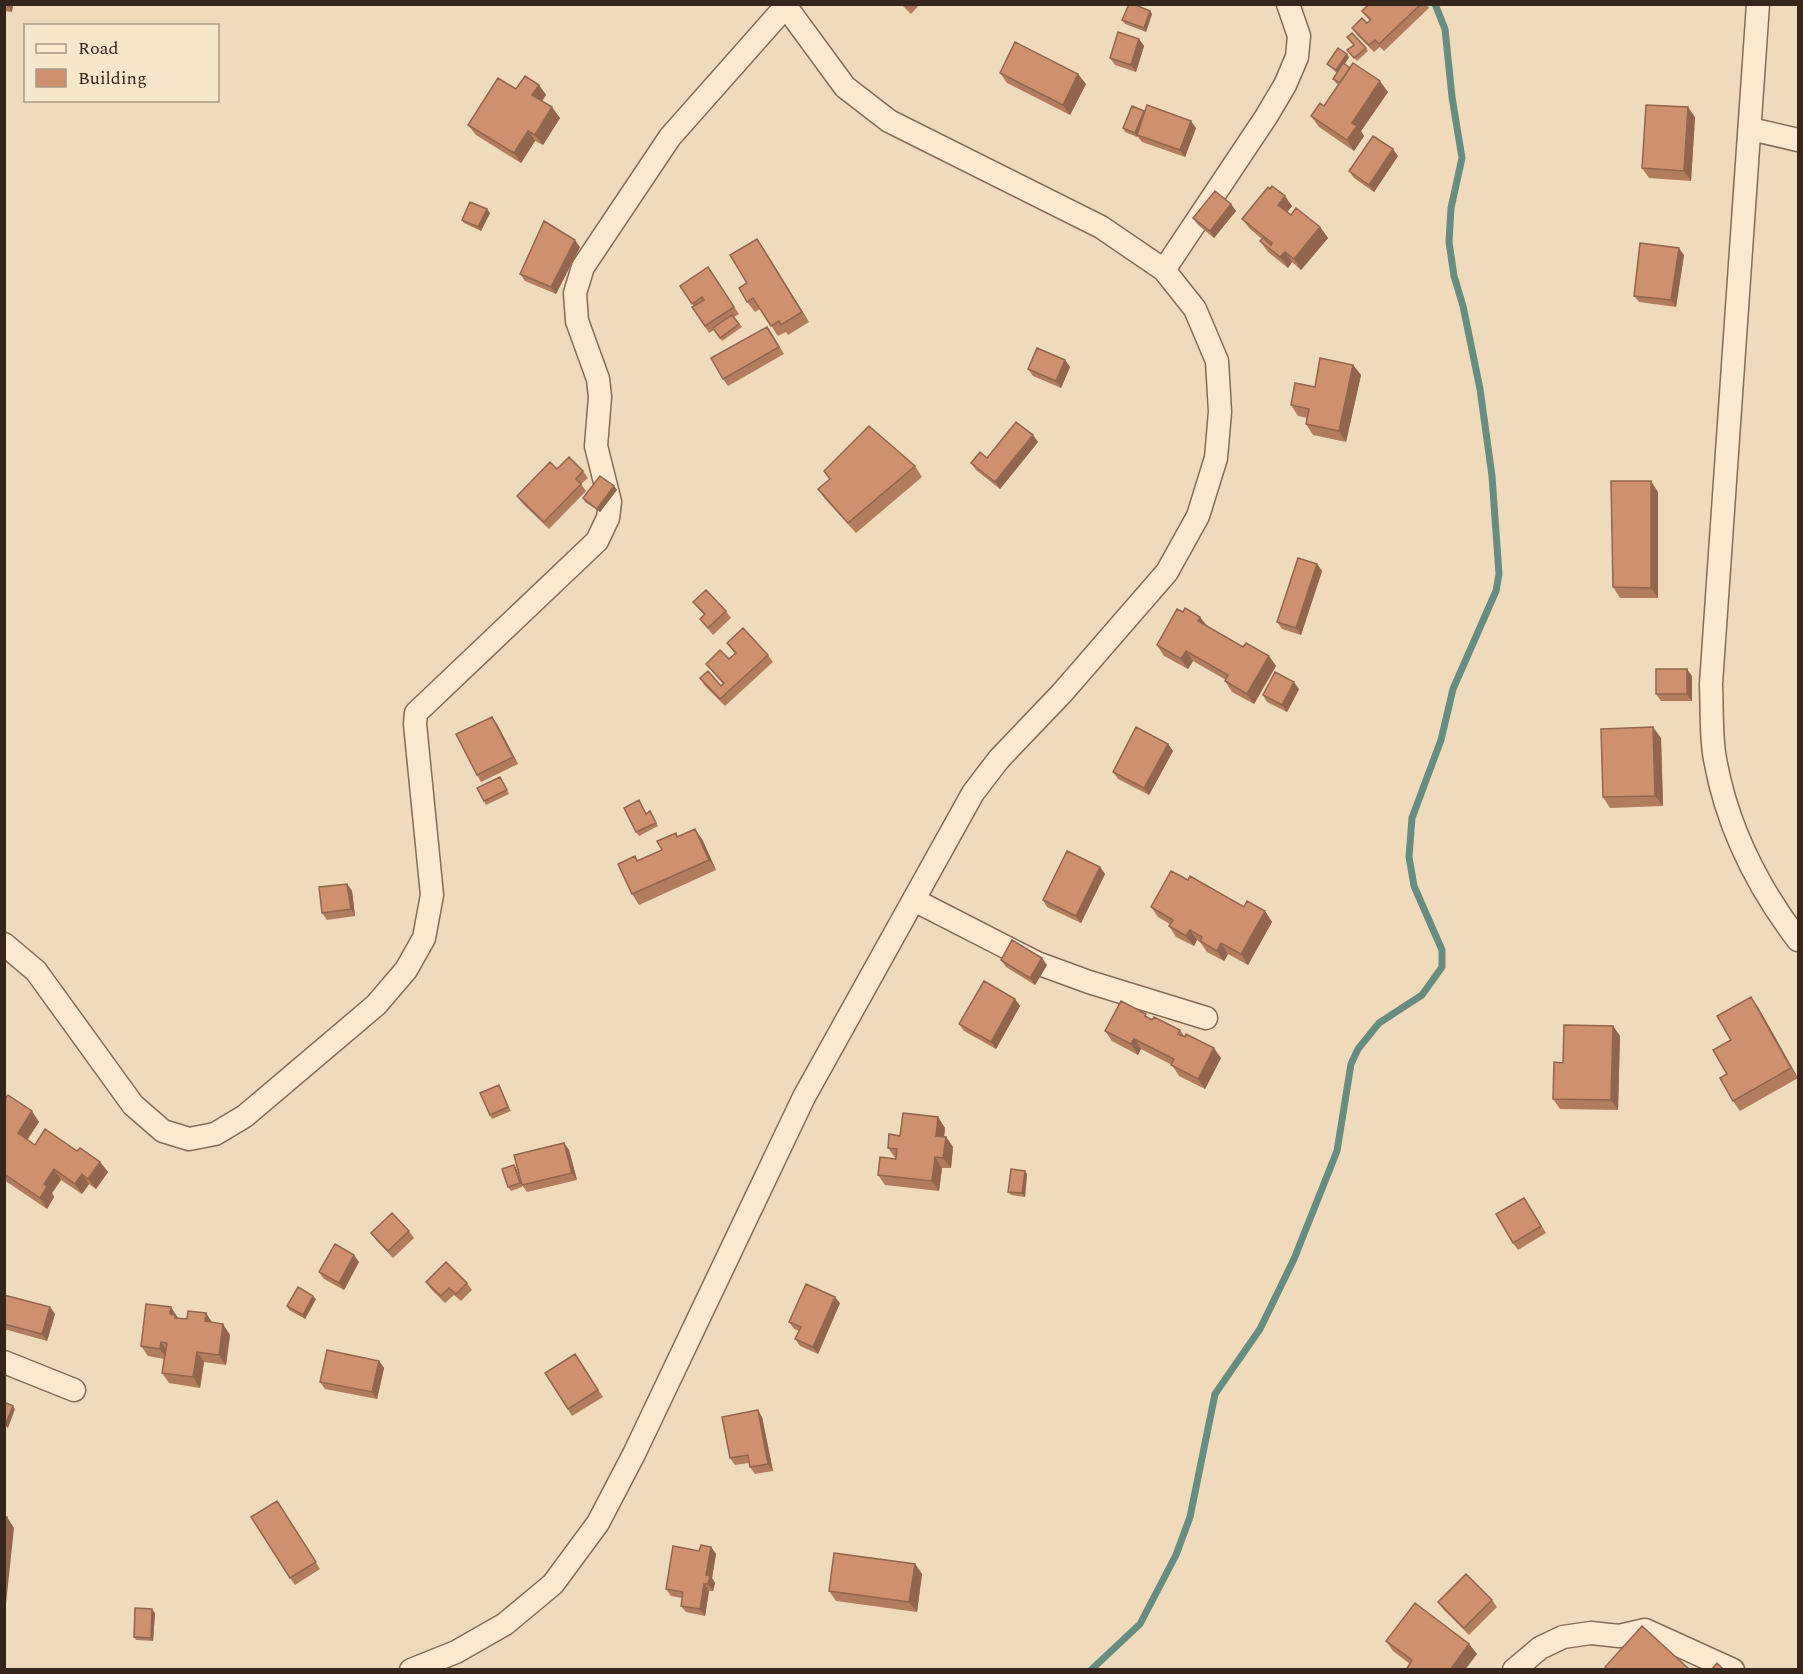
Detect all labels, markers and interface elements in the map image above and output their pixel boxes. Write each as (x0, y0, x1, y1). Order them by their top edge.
legend (24, 24, 219, 102)
text: Road (78, 35, 119, 62)
text: Building (78, 65, 147, 92)

